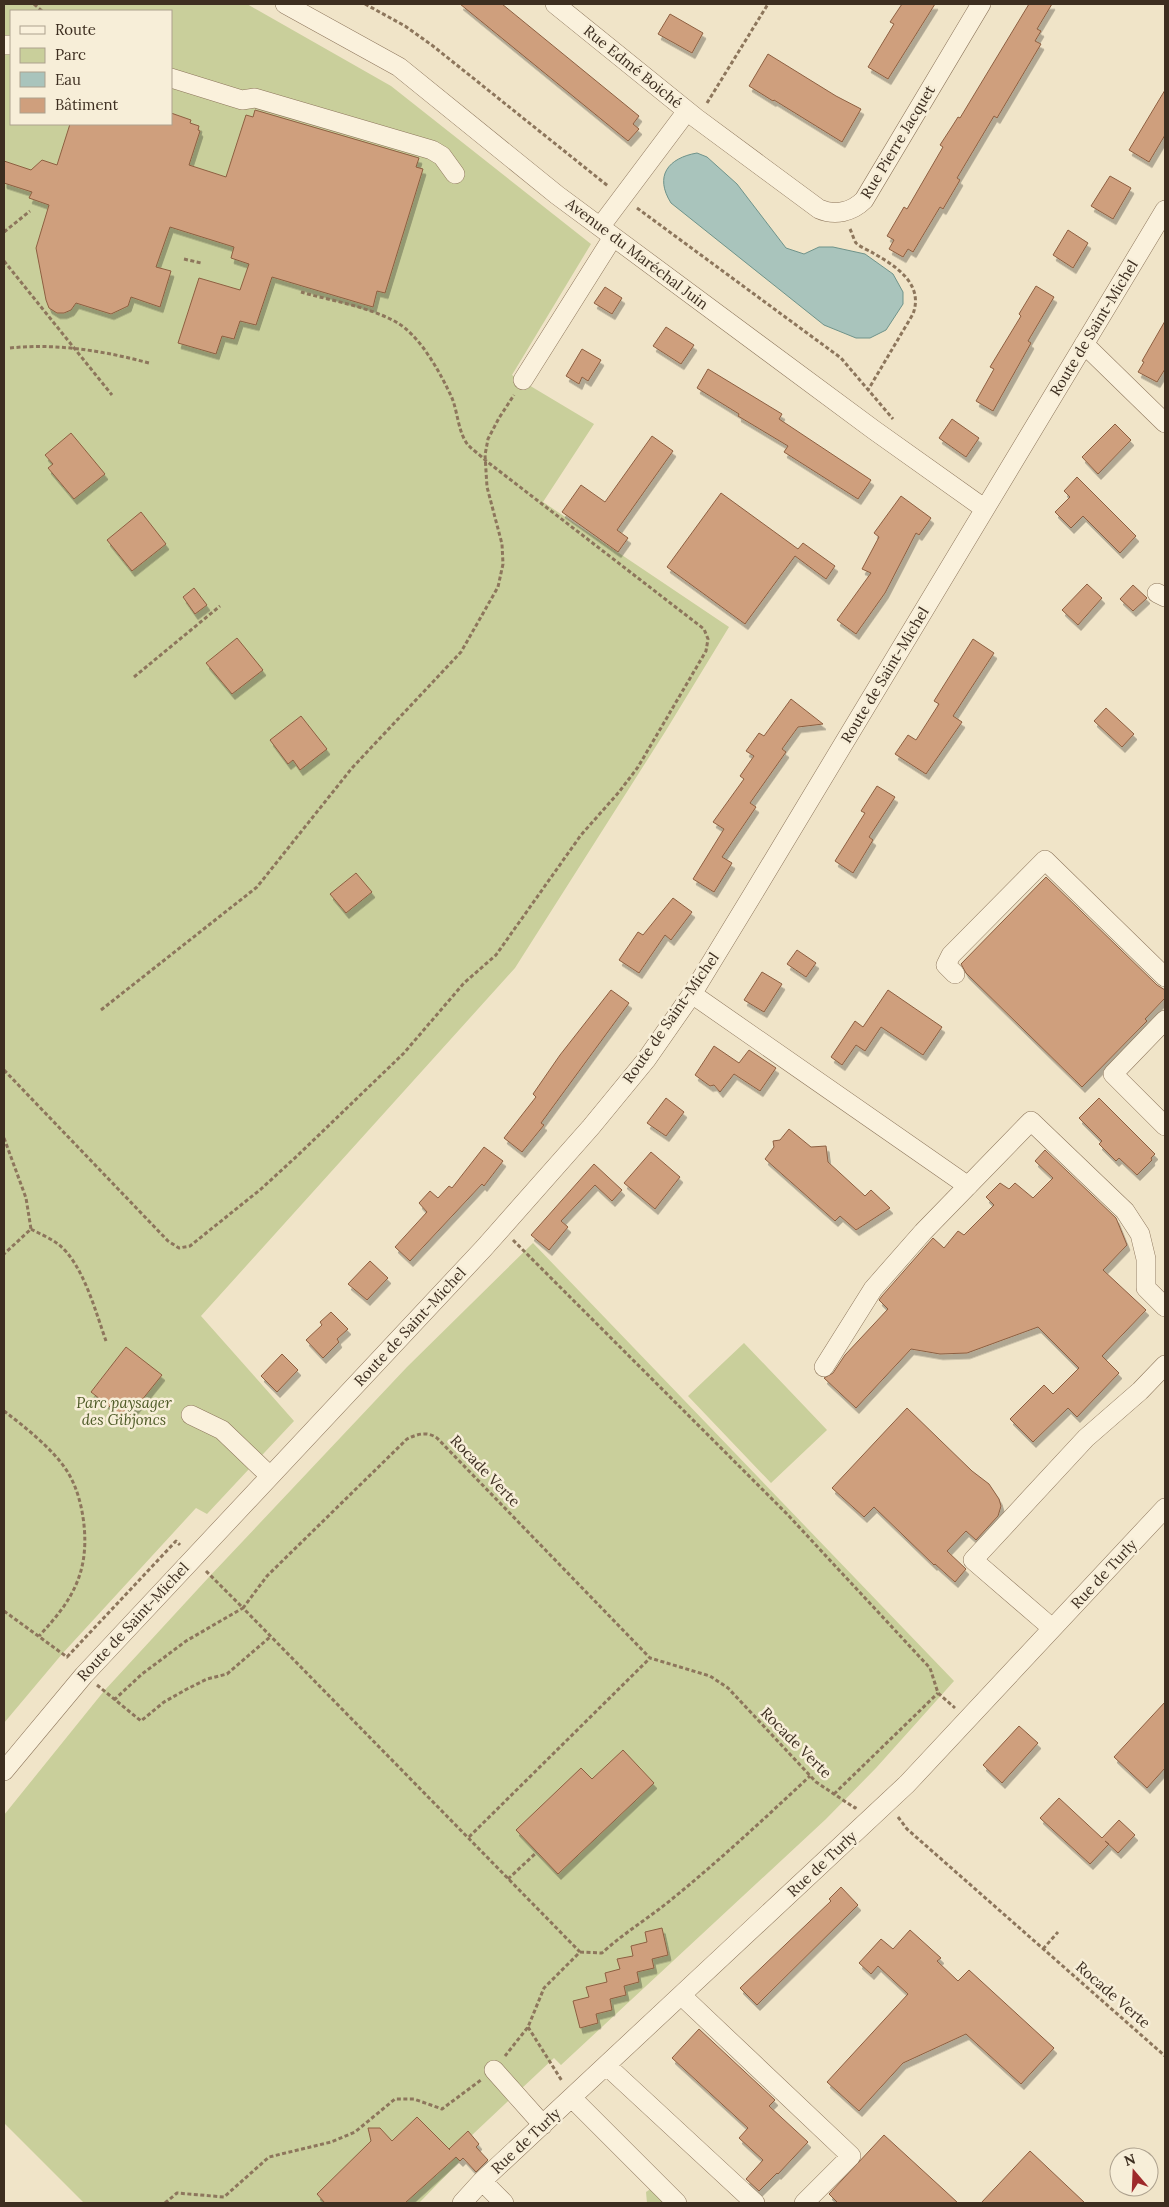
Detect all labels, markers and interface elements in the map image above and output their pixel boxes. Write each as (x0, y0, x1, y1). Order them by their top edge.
legend (10, 10, 172, 125)
text: Route (55, 20, 96, 39)
street label: Rue Edmé Boiché (580, 21, 687, 112)
text: Parc (55, 45, 86, 64)
text: Eau (55, 70, 81, 89)
street label: Rue Pierre Jacquet (856, 81, 939, 202)
text: Bâtiment (55, 95, 118, 114)
street label: Avenue du Maréchal Juin (562, 193, 712, 313)
street label: Route de Saint-Michel (1045, 256, 1142, 399)
street label: Route de Saint-Michel (836, 603, 933, 746)
street label: Route de Saint-Michel (618, 949, 723, 1087)
street label: Route de Saint-Michel (350, 1263, 470, 1390)
park label: Parc paysager des Gibjoncs (76, 1393, 172, 1429)
street label: Rocade Verte (446, 1431, 524, 1511)
street label: Rue de Turly (1067, 1535, 1141, 1612)
street label: Route de Saint-Michel (73, 1558, 193, 1685)
street label: Rocade Verte (757, 1703, 836, 1782)
street label: Rue de Turly (783, 1827, 860, 1901)
street label: Rocade Verte (1072, 1957, 1155, 2032)
street label: Rue de Turly (487, 2104, 564, 2178)
north arrow (1109, 2147, 1159, 2197)
text: N (1122, 2149, 1138, 2170)

